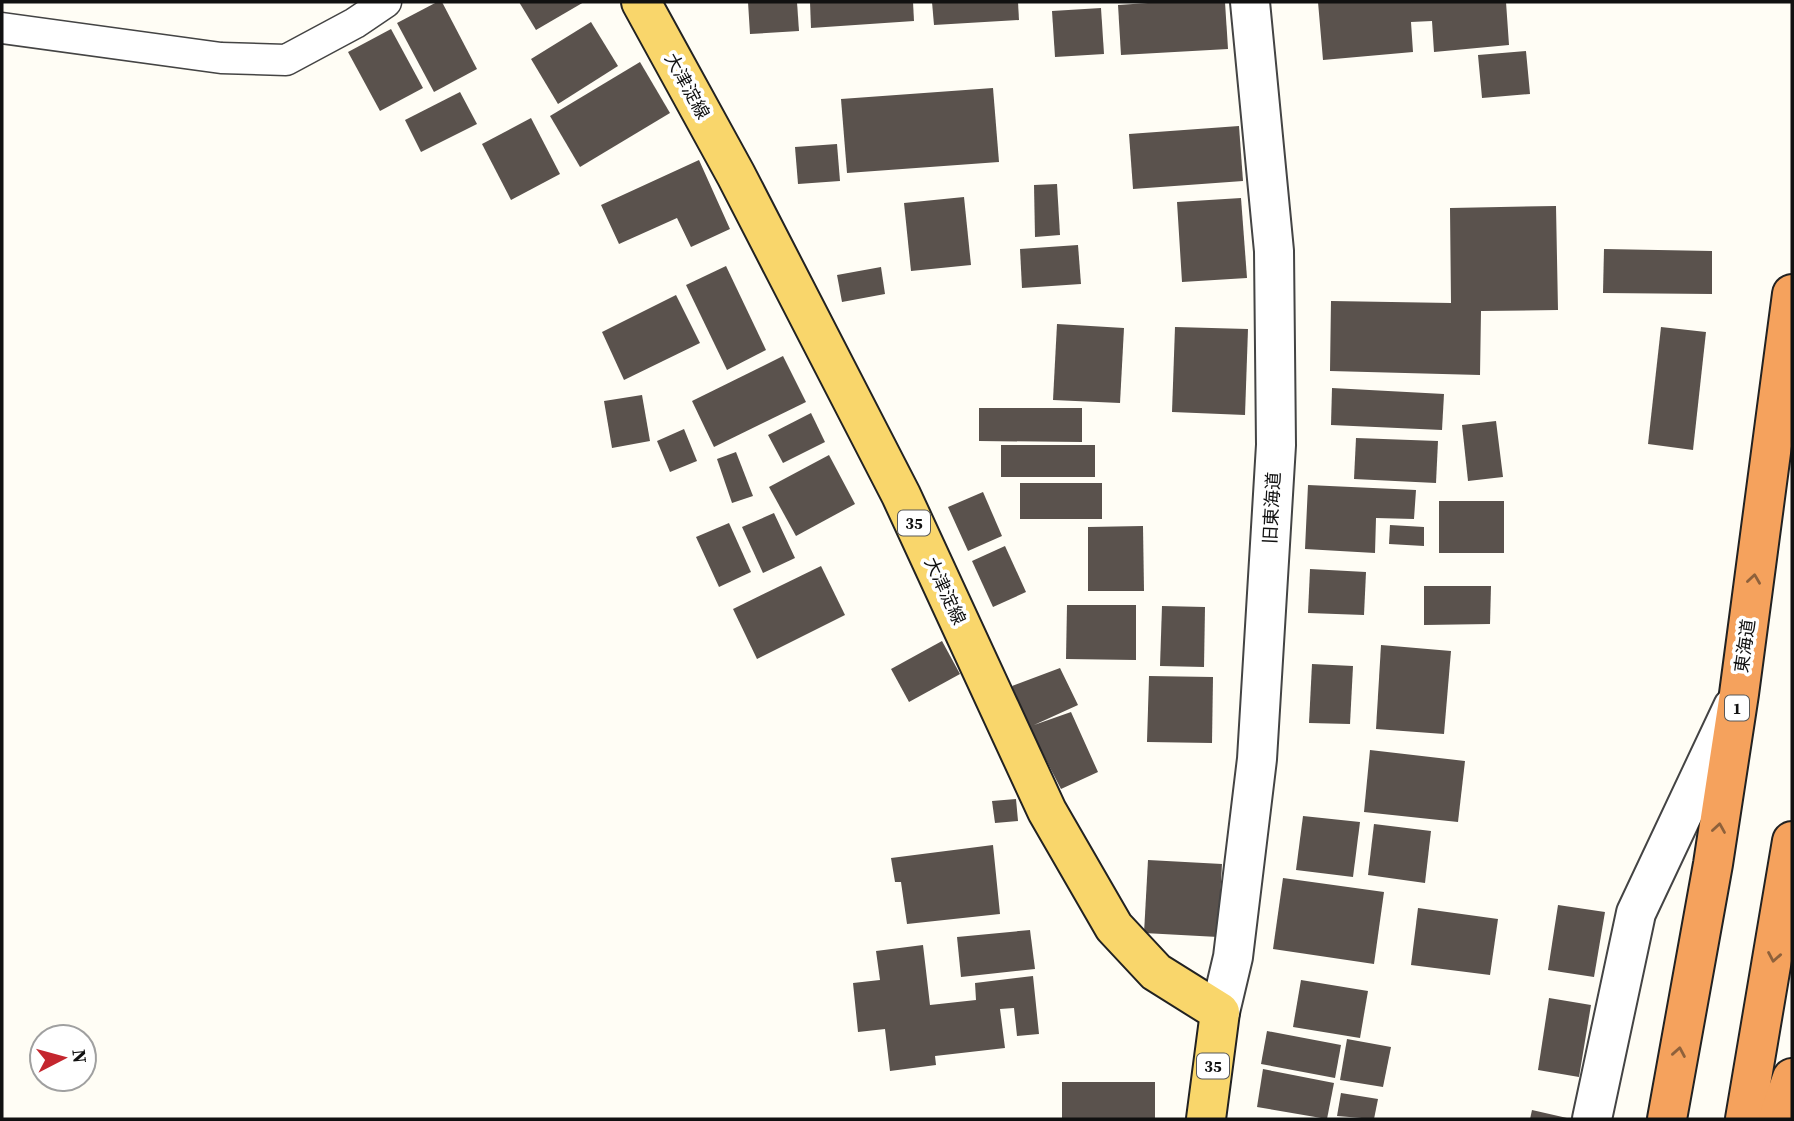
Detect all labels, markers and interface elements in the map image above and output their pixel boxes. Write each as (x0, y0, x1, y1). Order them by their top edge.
street label: 大津淀線 (659, 48, 716, 123)
street label: 旧東海道 (1257, 471, 1286, 545)
road number: 35 (898, 510, 930, 536)
street label: 大津淀線 (919, 553, 972, 629)
one-way arrow (1747, 573, 1762, 584)
street label: 東海道 (1728, 617, 1761, 674)
road number: 1 (1725, 695, 1749, 720)
one-way arrow (1711, 822, 1726, 834)
one-way arrow (1767, 951, 1782, 963)
north arrow (28, 1023, 98, 1093)
one-way arrow (1671, 1046, 1686, 1058)
text: N (66, 1048, 94, 1065)
road number: 35 (1197, 1054, 1229, 1078)

